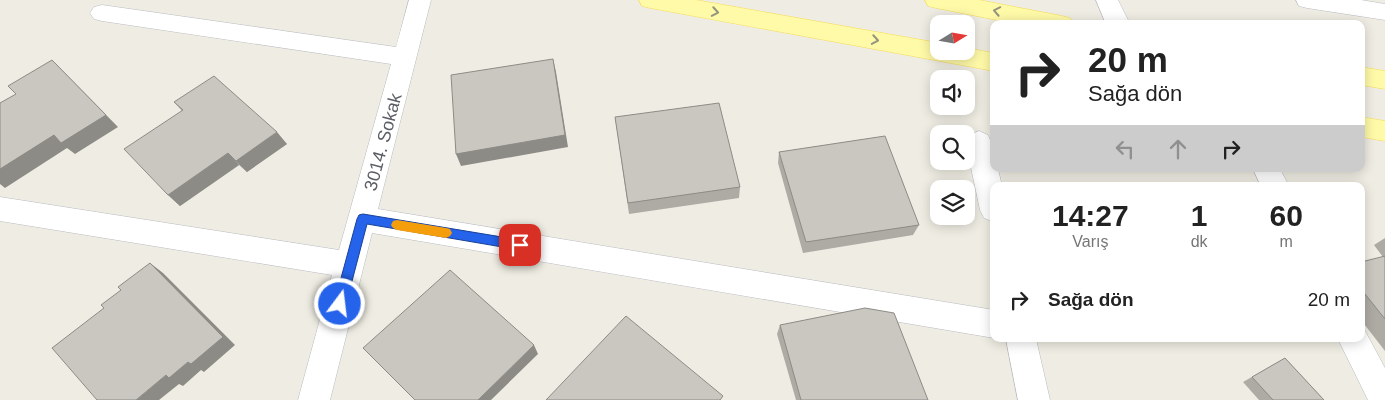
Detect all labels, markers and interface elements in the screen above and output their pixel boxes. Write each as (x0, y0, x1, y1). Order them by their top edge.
one-way arrow (710, 6, 719, 16)
one-way arrow (993, 7, 1002, 17)
north arrow (930, 15, 975, 60)
map controls (930, 15, 975, 225)
one-way arrow (870, 35, 879, 45)
icon: right (1005, 40, 1070, 105)
text: 20 m (1088, 40, 1168, 79)
button: sound (930, 70, 975, 115)
text: Sağa dön (1088, 81, 1182, 106)
street label: 3014. Sokak (360, 90, 406, 193)
button: search (930, 125, 975, 170)
icon: left (1111, 135, 1139, 163)
icon: ahead (1164, 135, 1192, 163)
icon: right (1217, 135, 1245, 163)
button: layers (930, 180, 975, 225)
text: 14:27 (1052, 199, 1129, 232)
text: 1 (1191, 199, 1208, 232)
text: 60 (1270, 199, 1303, 232)
pin (499, 224, 541, 266)
icon: arrive (506, 231, 534, 259)
text: Varış (1072, 233, 1108, 250)
text: dk (1191, 233, 1208, 250)
text: m (1280, 233, 1293, 250)
position arrow (313, 277, 365, 329)
icon: right (1005, 286, 1033, 314)
text: Sağa dön (1048, 289, 1134, 310)
text: 20 m (1308, 289, 1350, 310)

